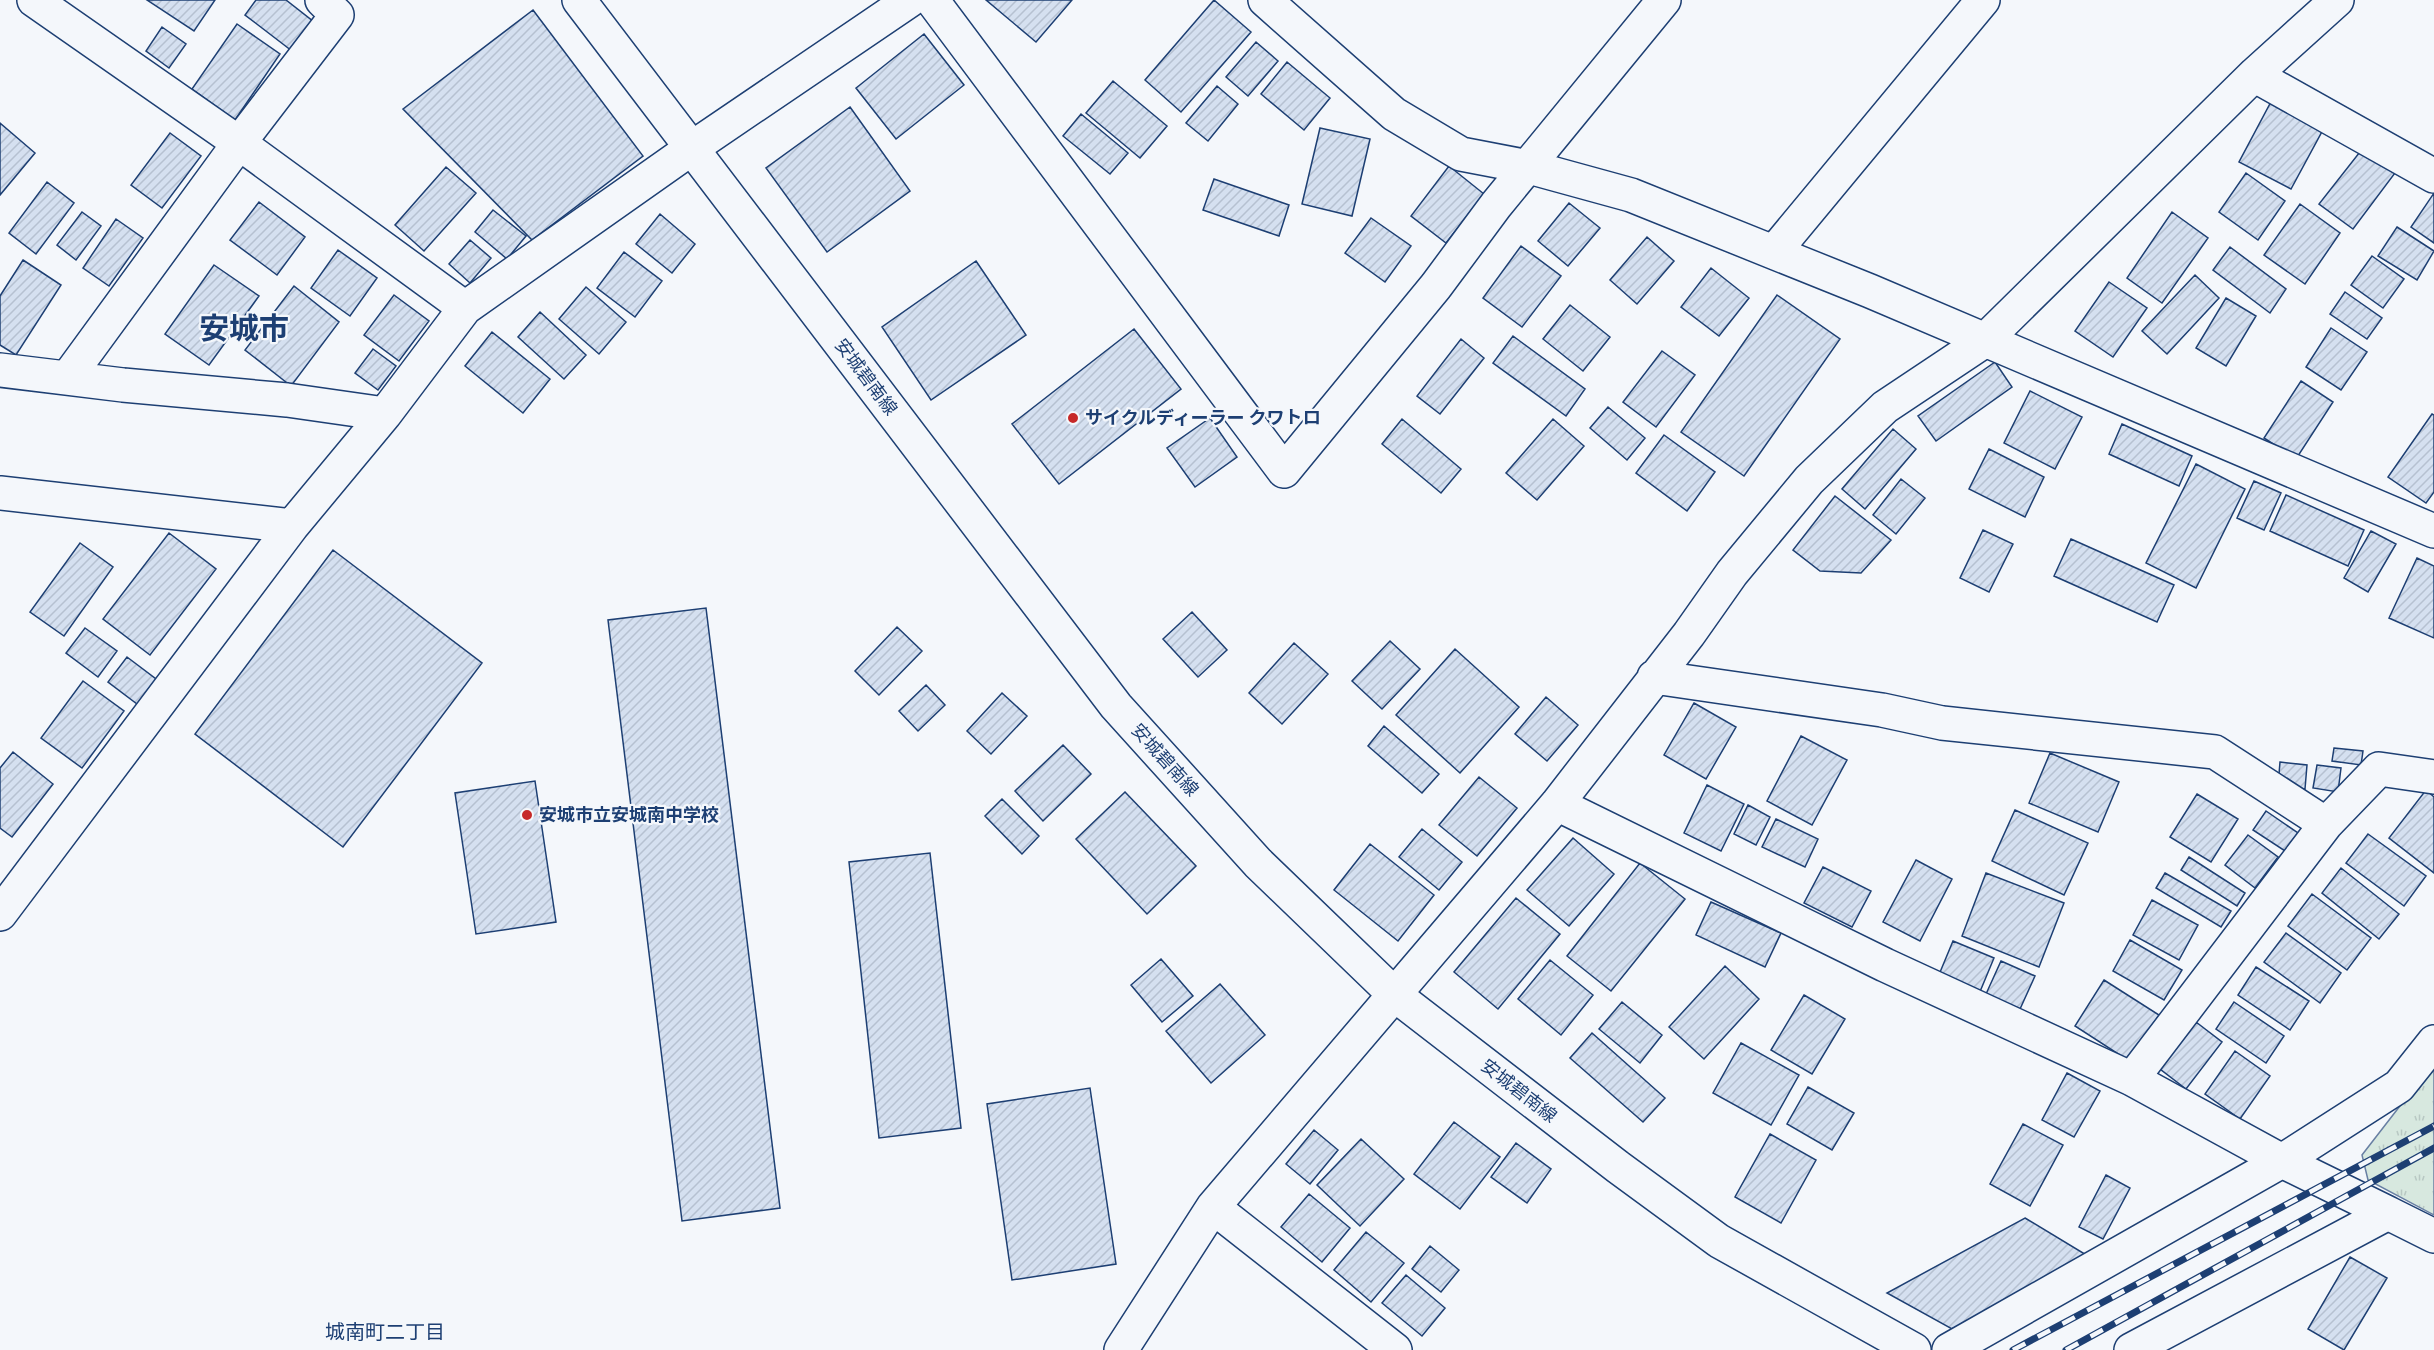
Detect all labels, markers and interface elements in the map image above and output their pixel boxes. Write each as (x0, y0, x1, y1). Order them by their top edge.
district label: 安城市 (199, 308, 289, 347)
street label: 安城碧南線 (830, 334, 903, 420)
place label: サイクルディーラー クワトロ (1085, 406, 1321, 429)
marker: サイクルディーラー クワトロ (1066, 411, 1080, 425)
street label: 安城碧南線 (1127, 719, 1204, 801)
place label: 安城市立安城南中学校 (539, 803, 719, 826)
marker: 安城市立安城南中学校 (520, 808, 534, 822)
street label: 安城碧南線 (1477, 1054, 1562, 1127)
district label: 城南町二丁目 (325, 1319, 445, 1345)

